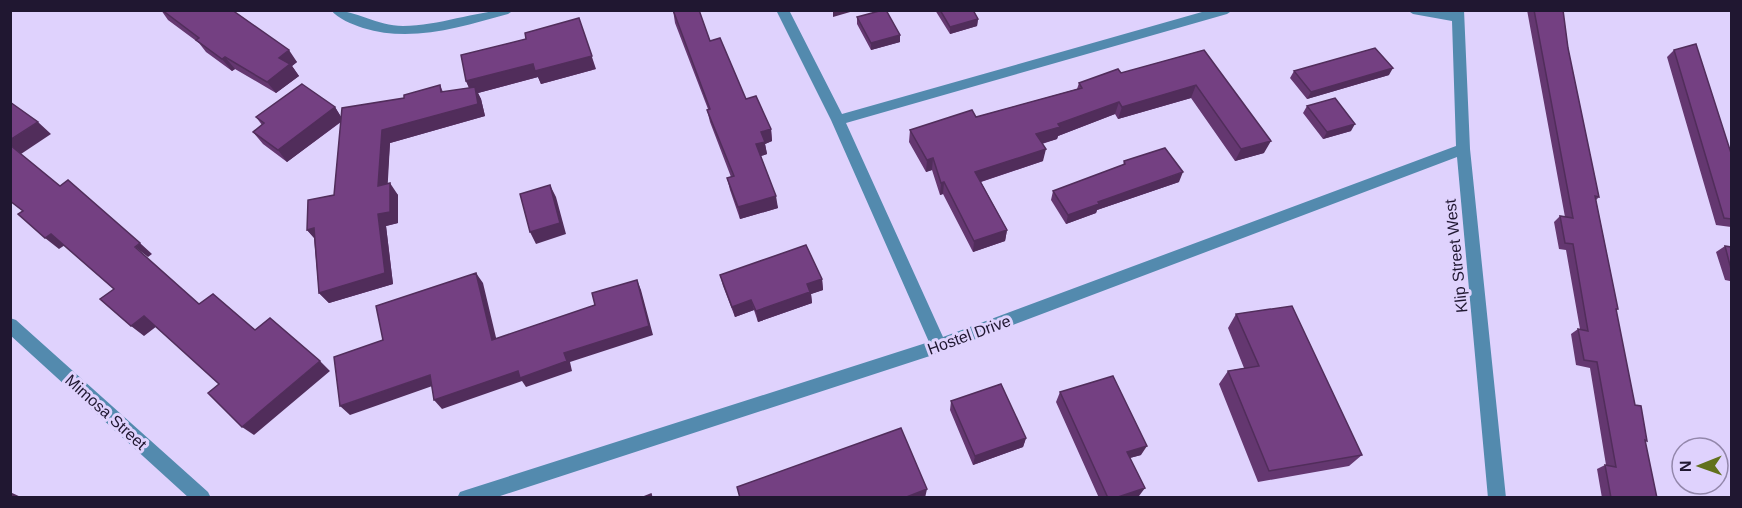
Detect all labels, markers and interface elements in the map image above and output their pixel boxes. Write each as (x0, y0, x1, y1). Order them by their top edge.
street label: Klip Street West (1442, 198, 1470, 314)
street label: Hostel Drive (925, 312, 1013, 358)
street label: Mimosa Street (62, 371, 150, 453)
north arrow (1670, 436, 1730, 496)
text: N (1677, 460, 1694, 472)

